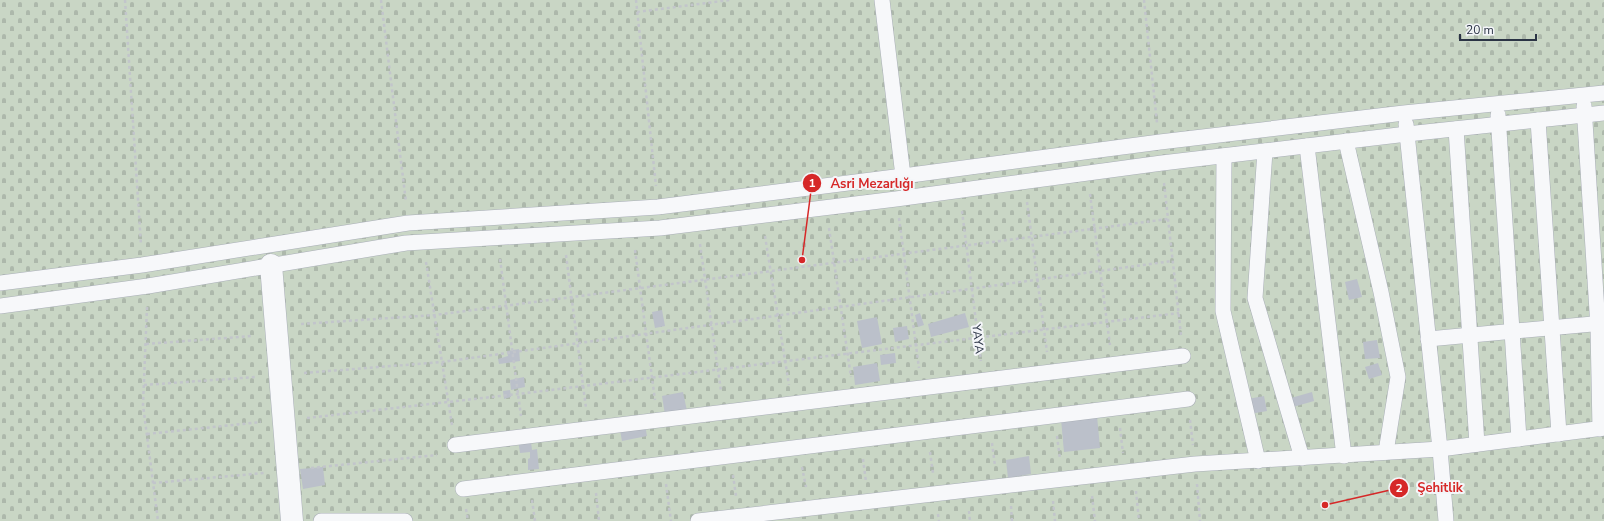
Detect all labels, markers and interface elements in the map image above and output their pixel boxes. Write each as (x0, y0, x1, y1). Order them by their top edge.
scale bar (1460, 16, 1536, 42)
text: 20 m (1466, 22, 1494, 38)
callout: Asri Mezarlığı (802, 171, 921, 196)
text: 1 (808, 175, 816, 191)
text: Asri Mezarlığı (830, 175, 914, 193)
street label: YAYA (968, 322, 988, 355)
callout: Şehitlik (1389, 475, 1471, 500)
text: Şehitlik (1417, 479, 1464, 497)
text: 2 (1395, 480, 1403, 496)

